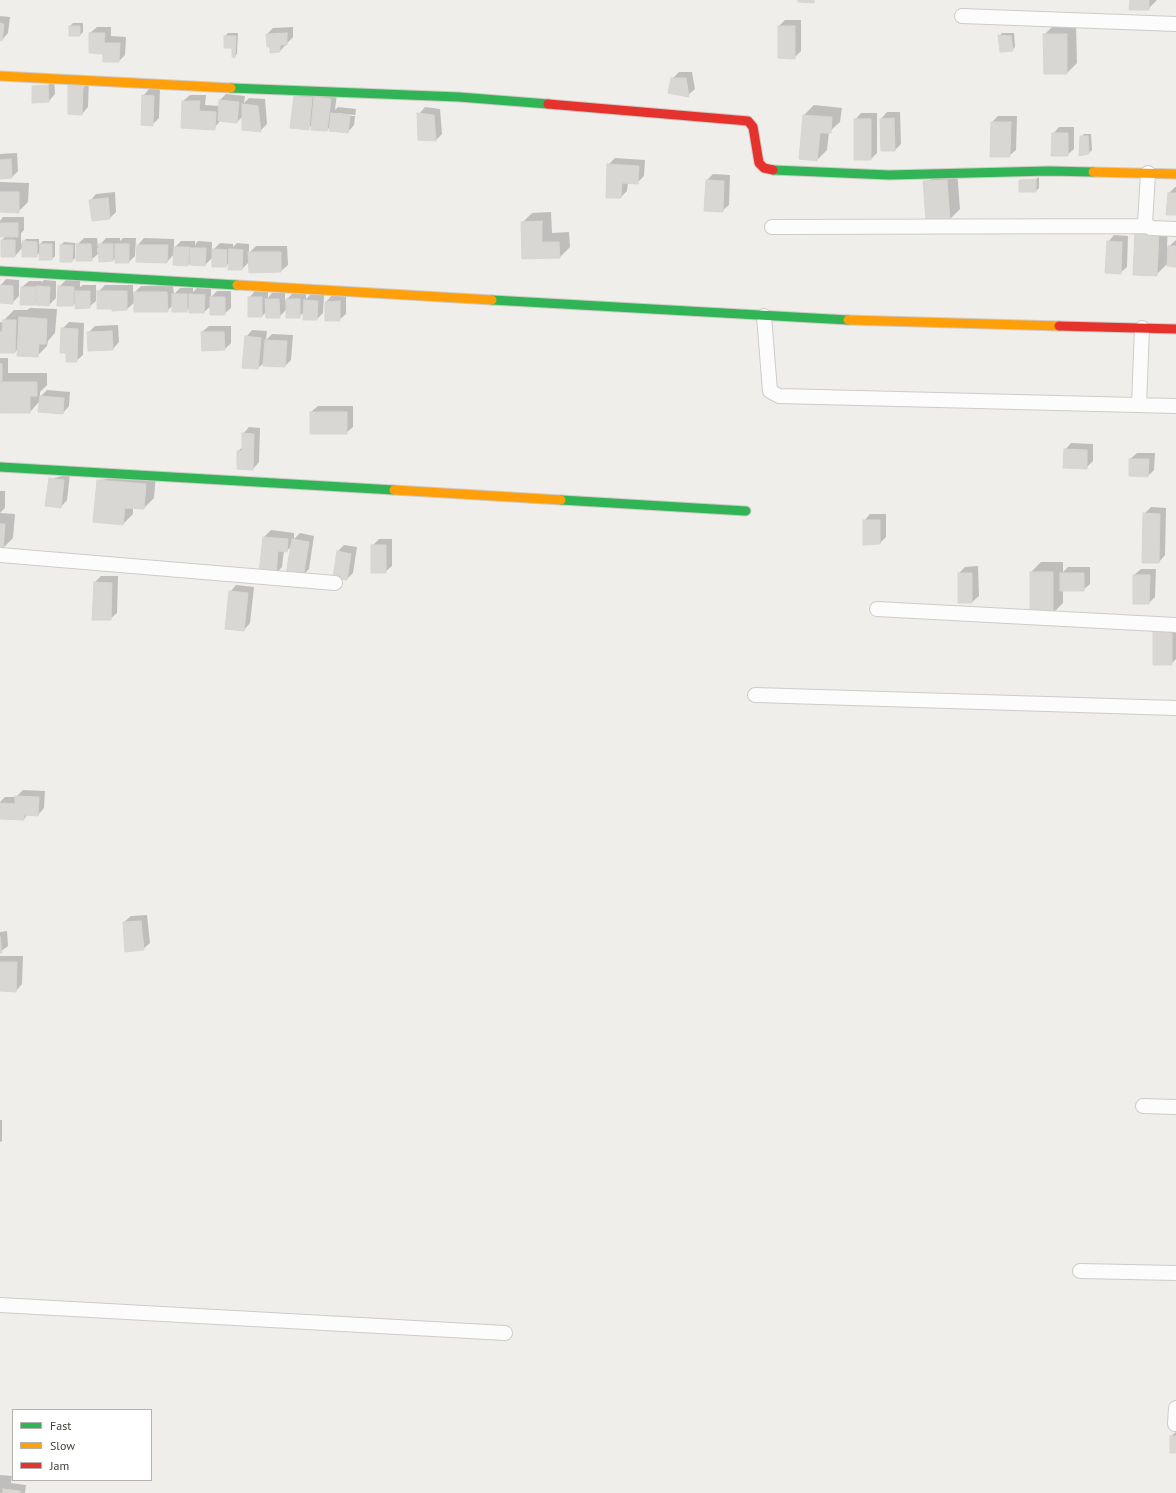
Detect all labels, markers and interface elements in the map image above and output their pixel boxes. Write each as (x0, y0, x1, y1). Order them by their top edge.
legend (12, 1409, 152, 1481)
text: Fast (50, 1418, 71, 1433)
text: Slow (50, 1438, 75, 1453)
text: Jam (50, 1458, 69, 1473)

